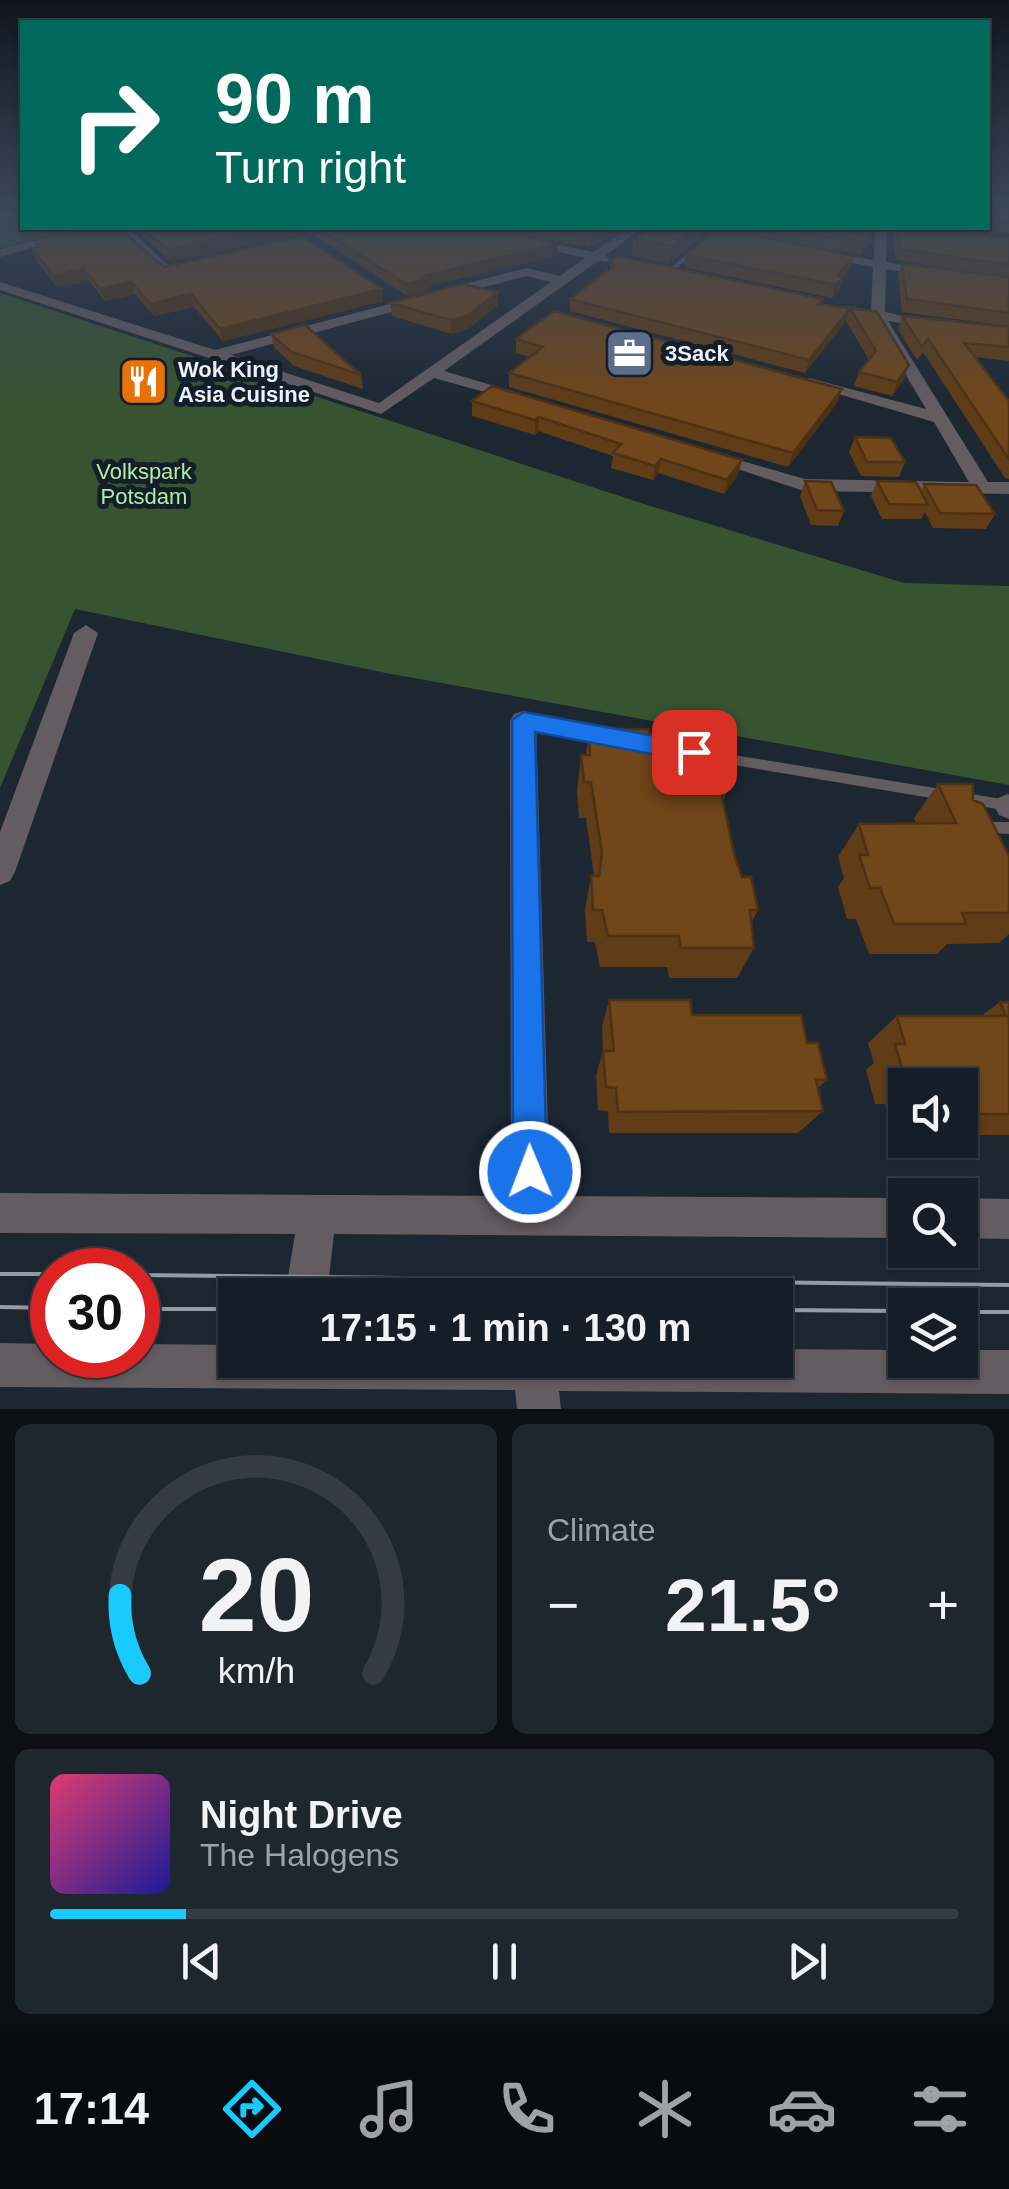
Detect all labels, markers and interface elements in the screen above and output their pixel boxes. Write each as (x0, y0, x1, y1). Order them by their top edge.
icon: right (50, 60, 180, 190)
text: 90 m (215, 60, 375, 138)
text: Turn right (215, 142, 406, 193)
office icon: 3Sack (604, 327, 656, 379)
place label: 3Sack (665, 341, 729, 366)
restaurant icon: Wok King Asia Cuisine (117, 356, 169, 408)
place label: Wok King Asia Cuisine (178, 357, 310, 407)
park label: Volkspark Potsdam (96, 459, 193, 509)
pin (652, 710, 737, 795)
icon: arrive (667, 725, 722, 780)
map controls (888, 1068, 978, 1378)
button: sound (888, 1068, 978, 1158)
position arrow (478, 1120, 582, 1224)
button: search (888, 1178, 978, 1268)
speed limit sign: 30 (30, 1248, 160, 1378)
button: layers (888, 1288, 978, 1378)
text: 17:15 · 1 min · 130 m (320, 1307, 691, 1349)
text: Climate (547, 1512, 655, 1548)
text: 20 (198, 1537, 314, 1653)
text: 21.5° (665, 1563, 841, 1647)
text: − (547, 1574, 579, 1636)
text: + (927, 1574, 959, 1636)
text: km/h (217, 1651, 295, 1691)
text: Night Drive (200, 1794, 403, 1836)
text: The Halogens (200, 1837, 399, 1873)
icon: previous (174, 1934, 229, 1989)
icon: pause (477, 1934, 532, 1989)
icon: next (780, 1934, 835, 1989)
icon: directions (217, 2074, 287, 2144)
icon: music (354, 2074, 424, 2144)
icon: phone (492, 2074, 562, 2144)
icon: climate (630, 2074, 700, 2144)
icon: car (767, 2074, 837, 2144)
icon: filters (905, 2074, 975, 2144)
text: 17:14 (34, 2083, 149, 2134)

